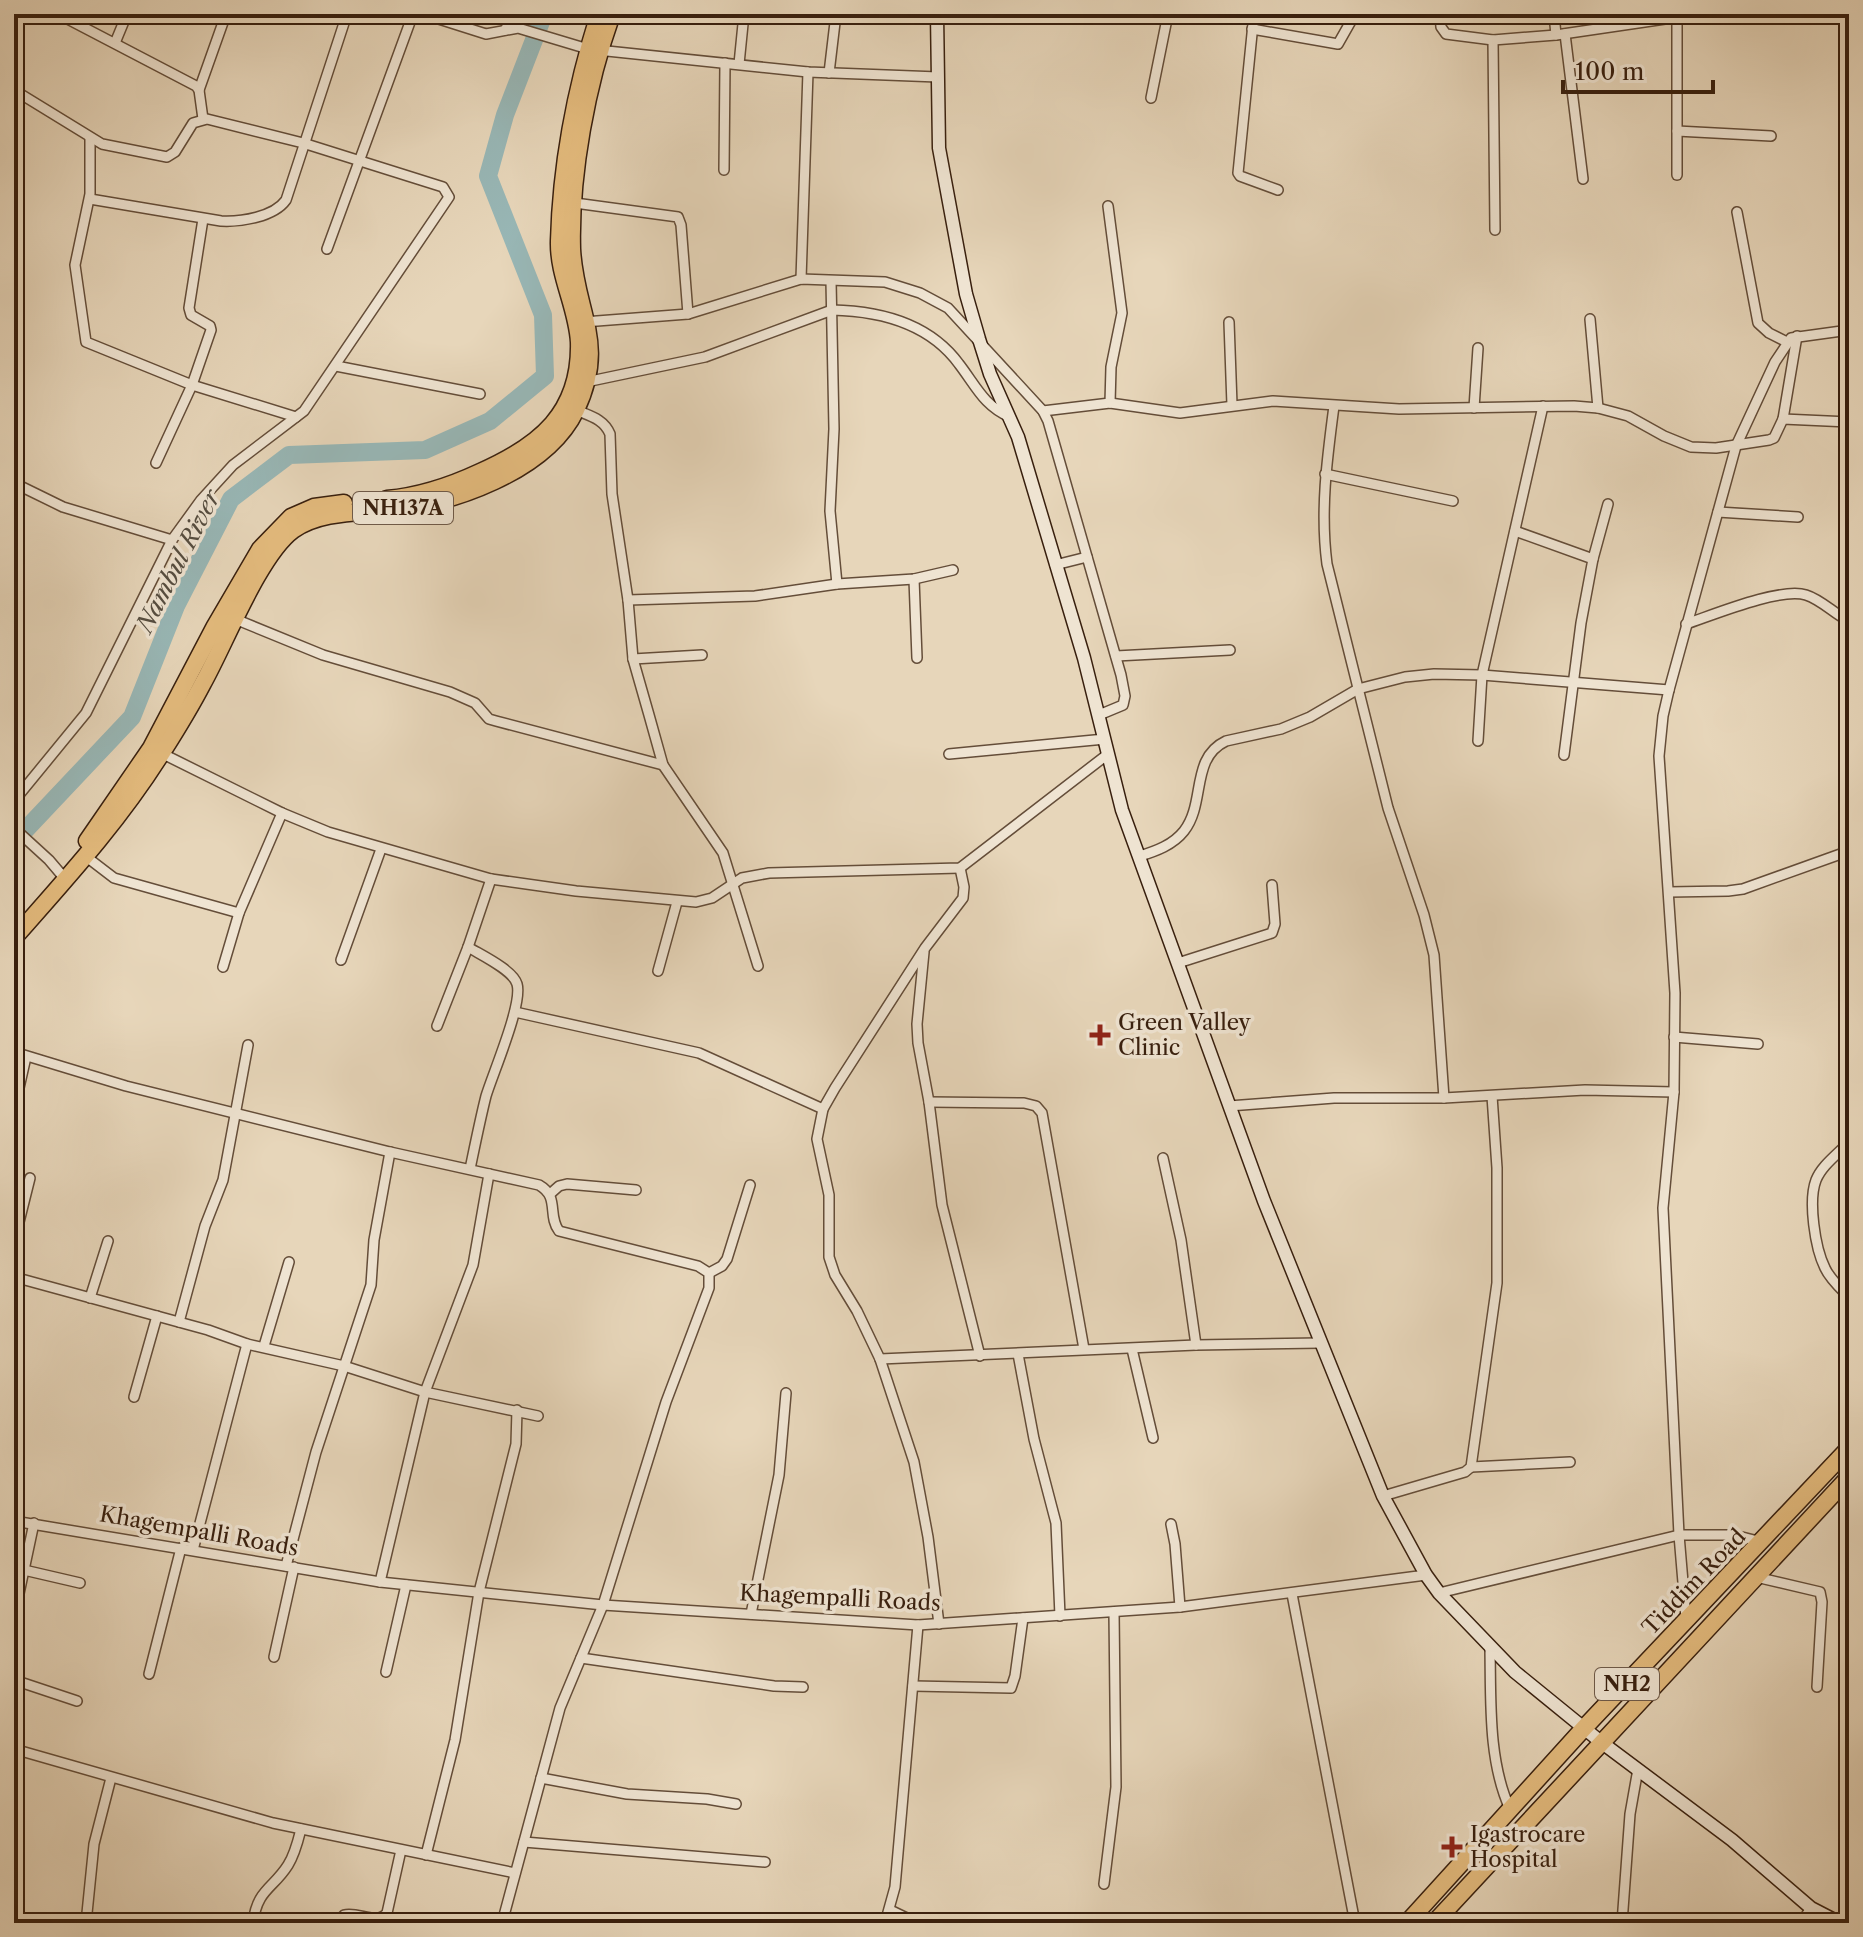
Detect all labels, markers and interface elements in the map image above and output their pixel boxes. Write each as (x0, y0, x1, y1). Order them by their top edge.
scale bar (1563, 44, 1713, 94)
text: 100 m (1575, 57, 1644, 86)
water label: Nambul River (129, 483, 227, 639)
road number: NH137A (353, 492, 453, 524)
place label: Green Valley Clinic (1118, 1009, 1252, 1061)
marker: Green Valley Clinic (1089, 1024, 1111, 1046)
street label: Khagempalli Roads (97, 1500, 301, 1562)
street label: Tiddim Road (1637, 1523, 1751, 1641)
street label: Khagempalli Roads (739, 1579, 941, 1617)
road number: NH2 (1595, 1668, 1659, 1700)
place label: Igastrocare Hospital (1470, 1821, 1585, 1873)
marker: Igastrocare Hospital (1441, 1836, 1463, 1858)

